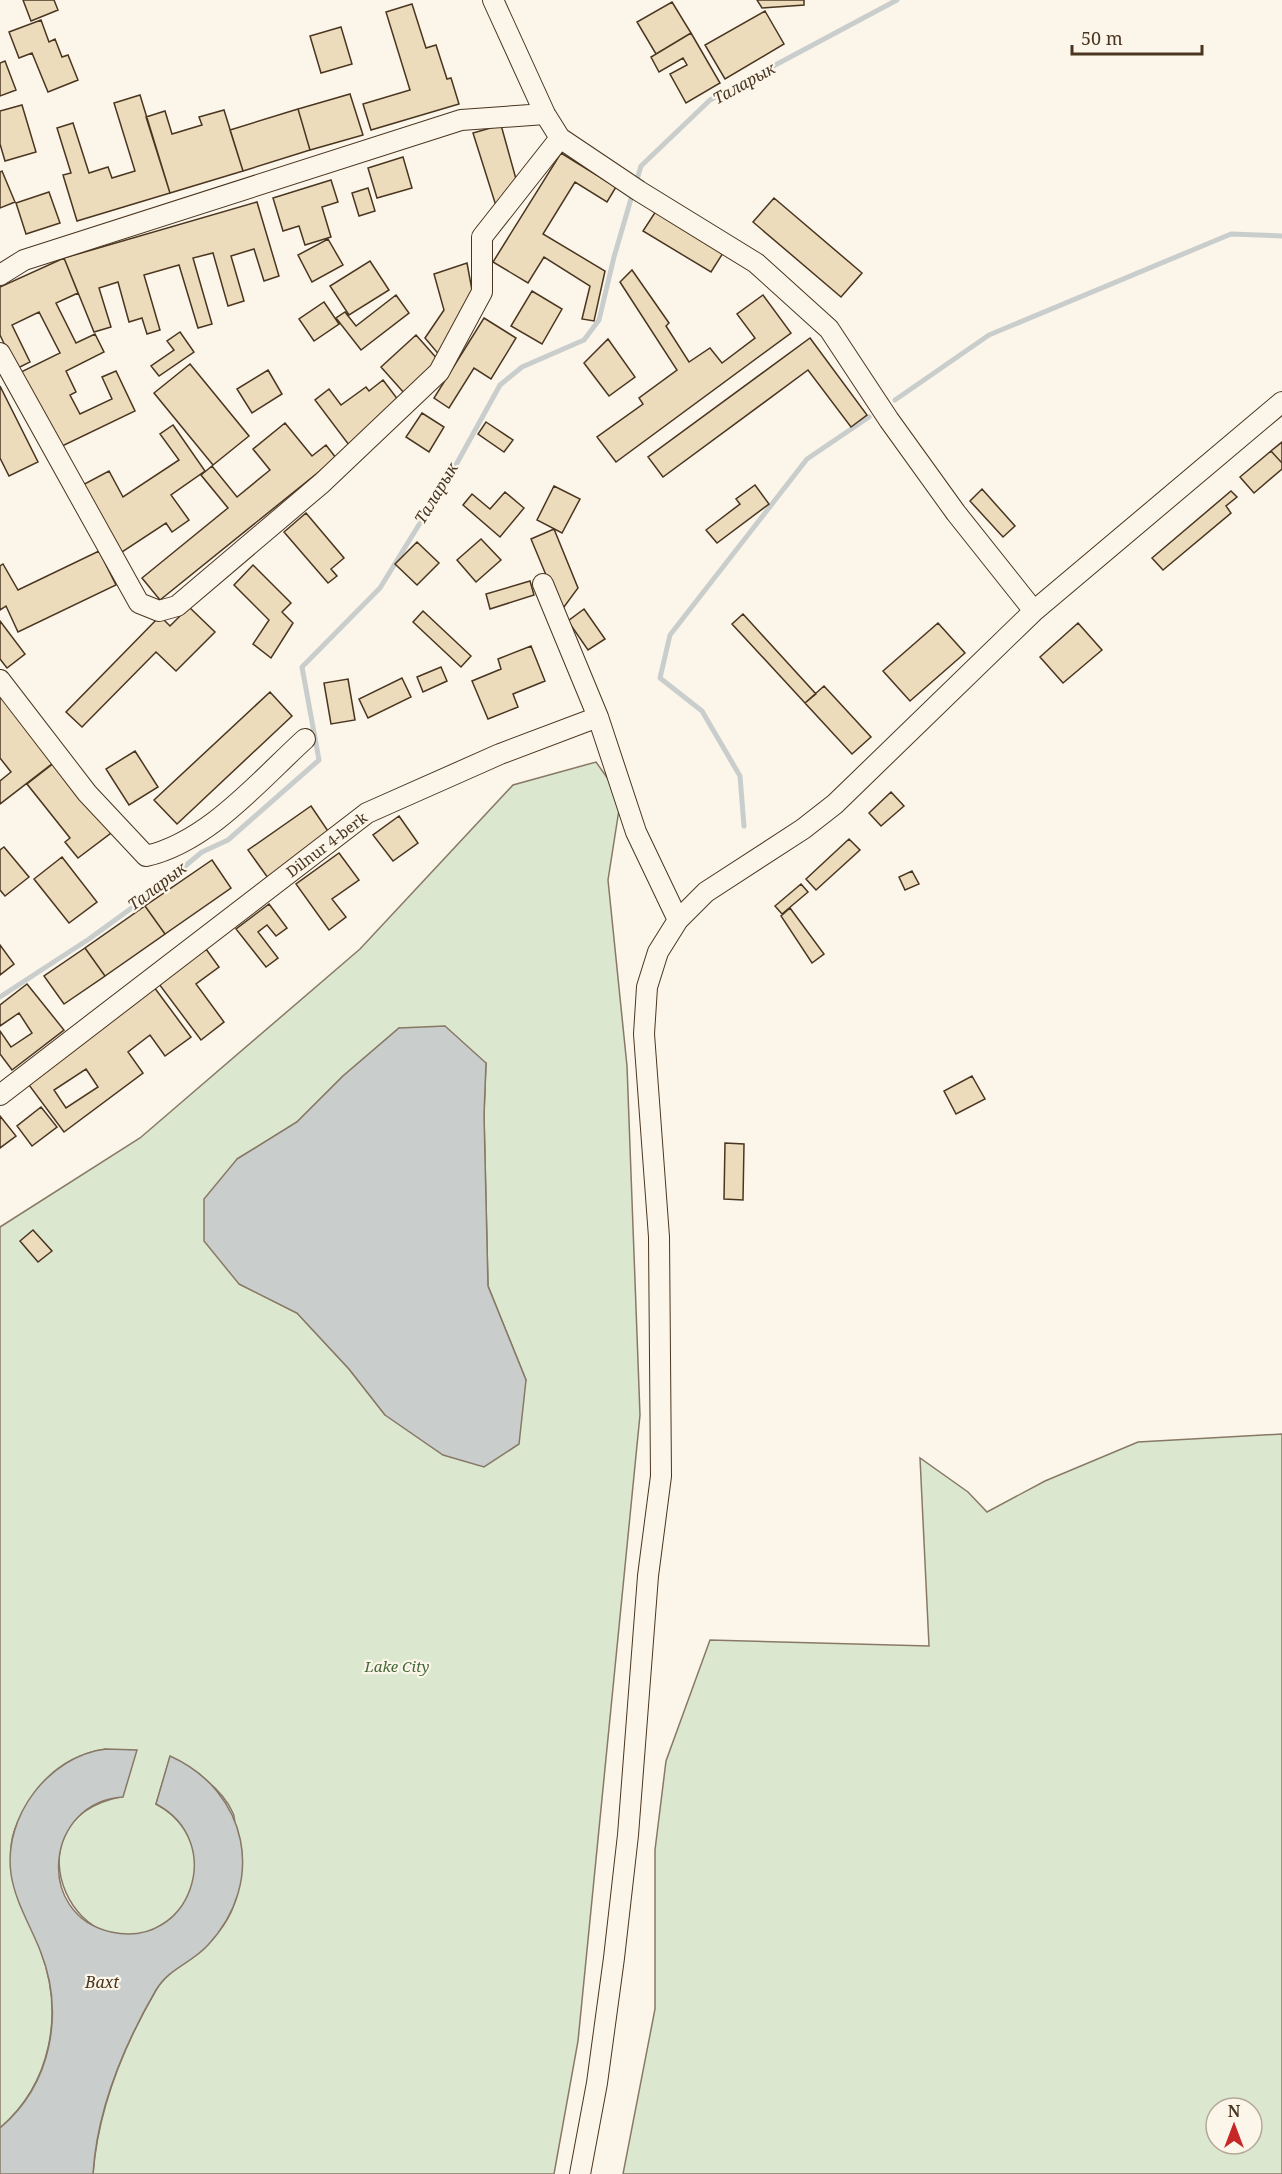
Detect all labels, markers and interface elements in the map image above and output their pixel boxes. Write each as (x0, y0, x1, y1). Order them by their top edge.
scale bar (1072, 18, 1202, 56)
text: 50 m (1081, 26, 1123, 50)
water label: Таларык (709, 56, 780, 109)
water label: Таларык (409, 457, 463, 528)
street label: Dilnur 4-berk (282, 807, 371, 881)
water label: Таларык (123, 856, 191, 915)
park label: Lake City (364, 1656, 430, 1676)
water label: Baхt (84, 1971, 119, 1993)
north arrow (1204, 2096, 1264, 2156)
text: N (1228, 2100, 1241, 2122)

